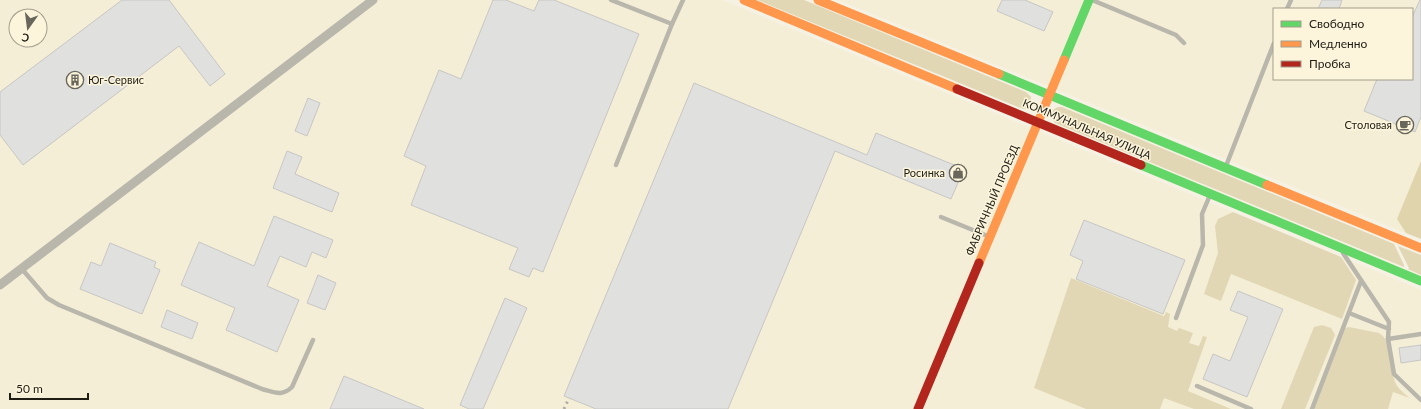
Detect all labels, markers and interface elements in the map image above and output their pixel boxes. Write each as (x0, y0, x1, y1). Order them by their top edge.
north arrow (8, 8, 48, 48)
legend (1273, 8, 1413, 80)
text: Свободно (1309, 16, 1365, 31)
text: С (20, 31, 31, 45)
text: Медленно (1309, 36, 1368, 51)
text: Пробка (1309, 56, 1350, 71)
building icon: Юг-Сервис (65, 70, 85, 90)
place label: Юг-Сервис (88, 73, 144, 86)
street label: КОММУНАЛЬНАЯ УЛИЦА (1021, 96, 1154, 162)
cafe icon: Столовая (1395, 115, 1415, 135)
place label: Столовая (1344, 118, 1392, 131)
street label: ФАБРИЧНЫЙ ПРОЕЗД (962, 142, 1021, 257)
shop icon: Росинка (948, 163, 968, 183)
place label: Росинка (904, 166, 945, 179)
scale bar (10, 375, 88, 401)
text: 50 m (16, 381, 43, 396)

